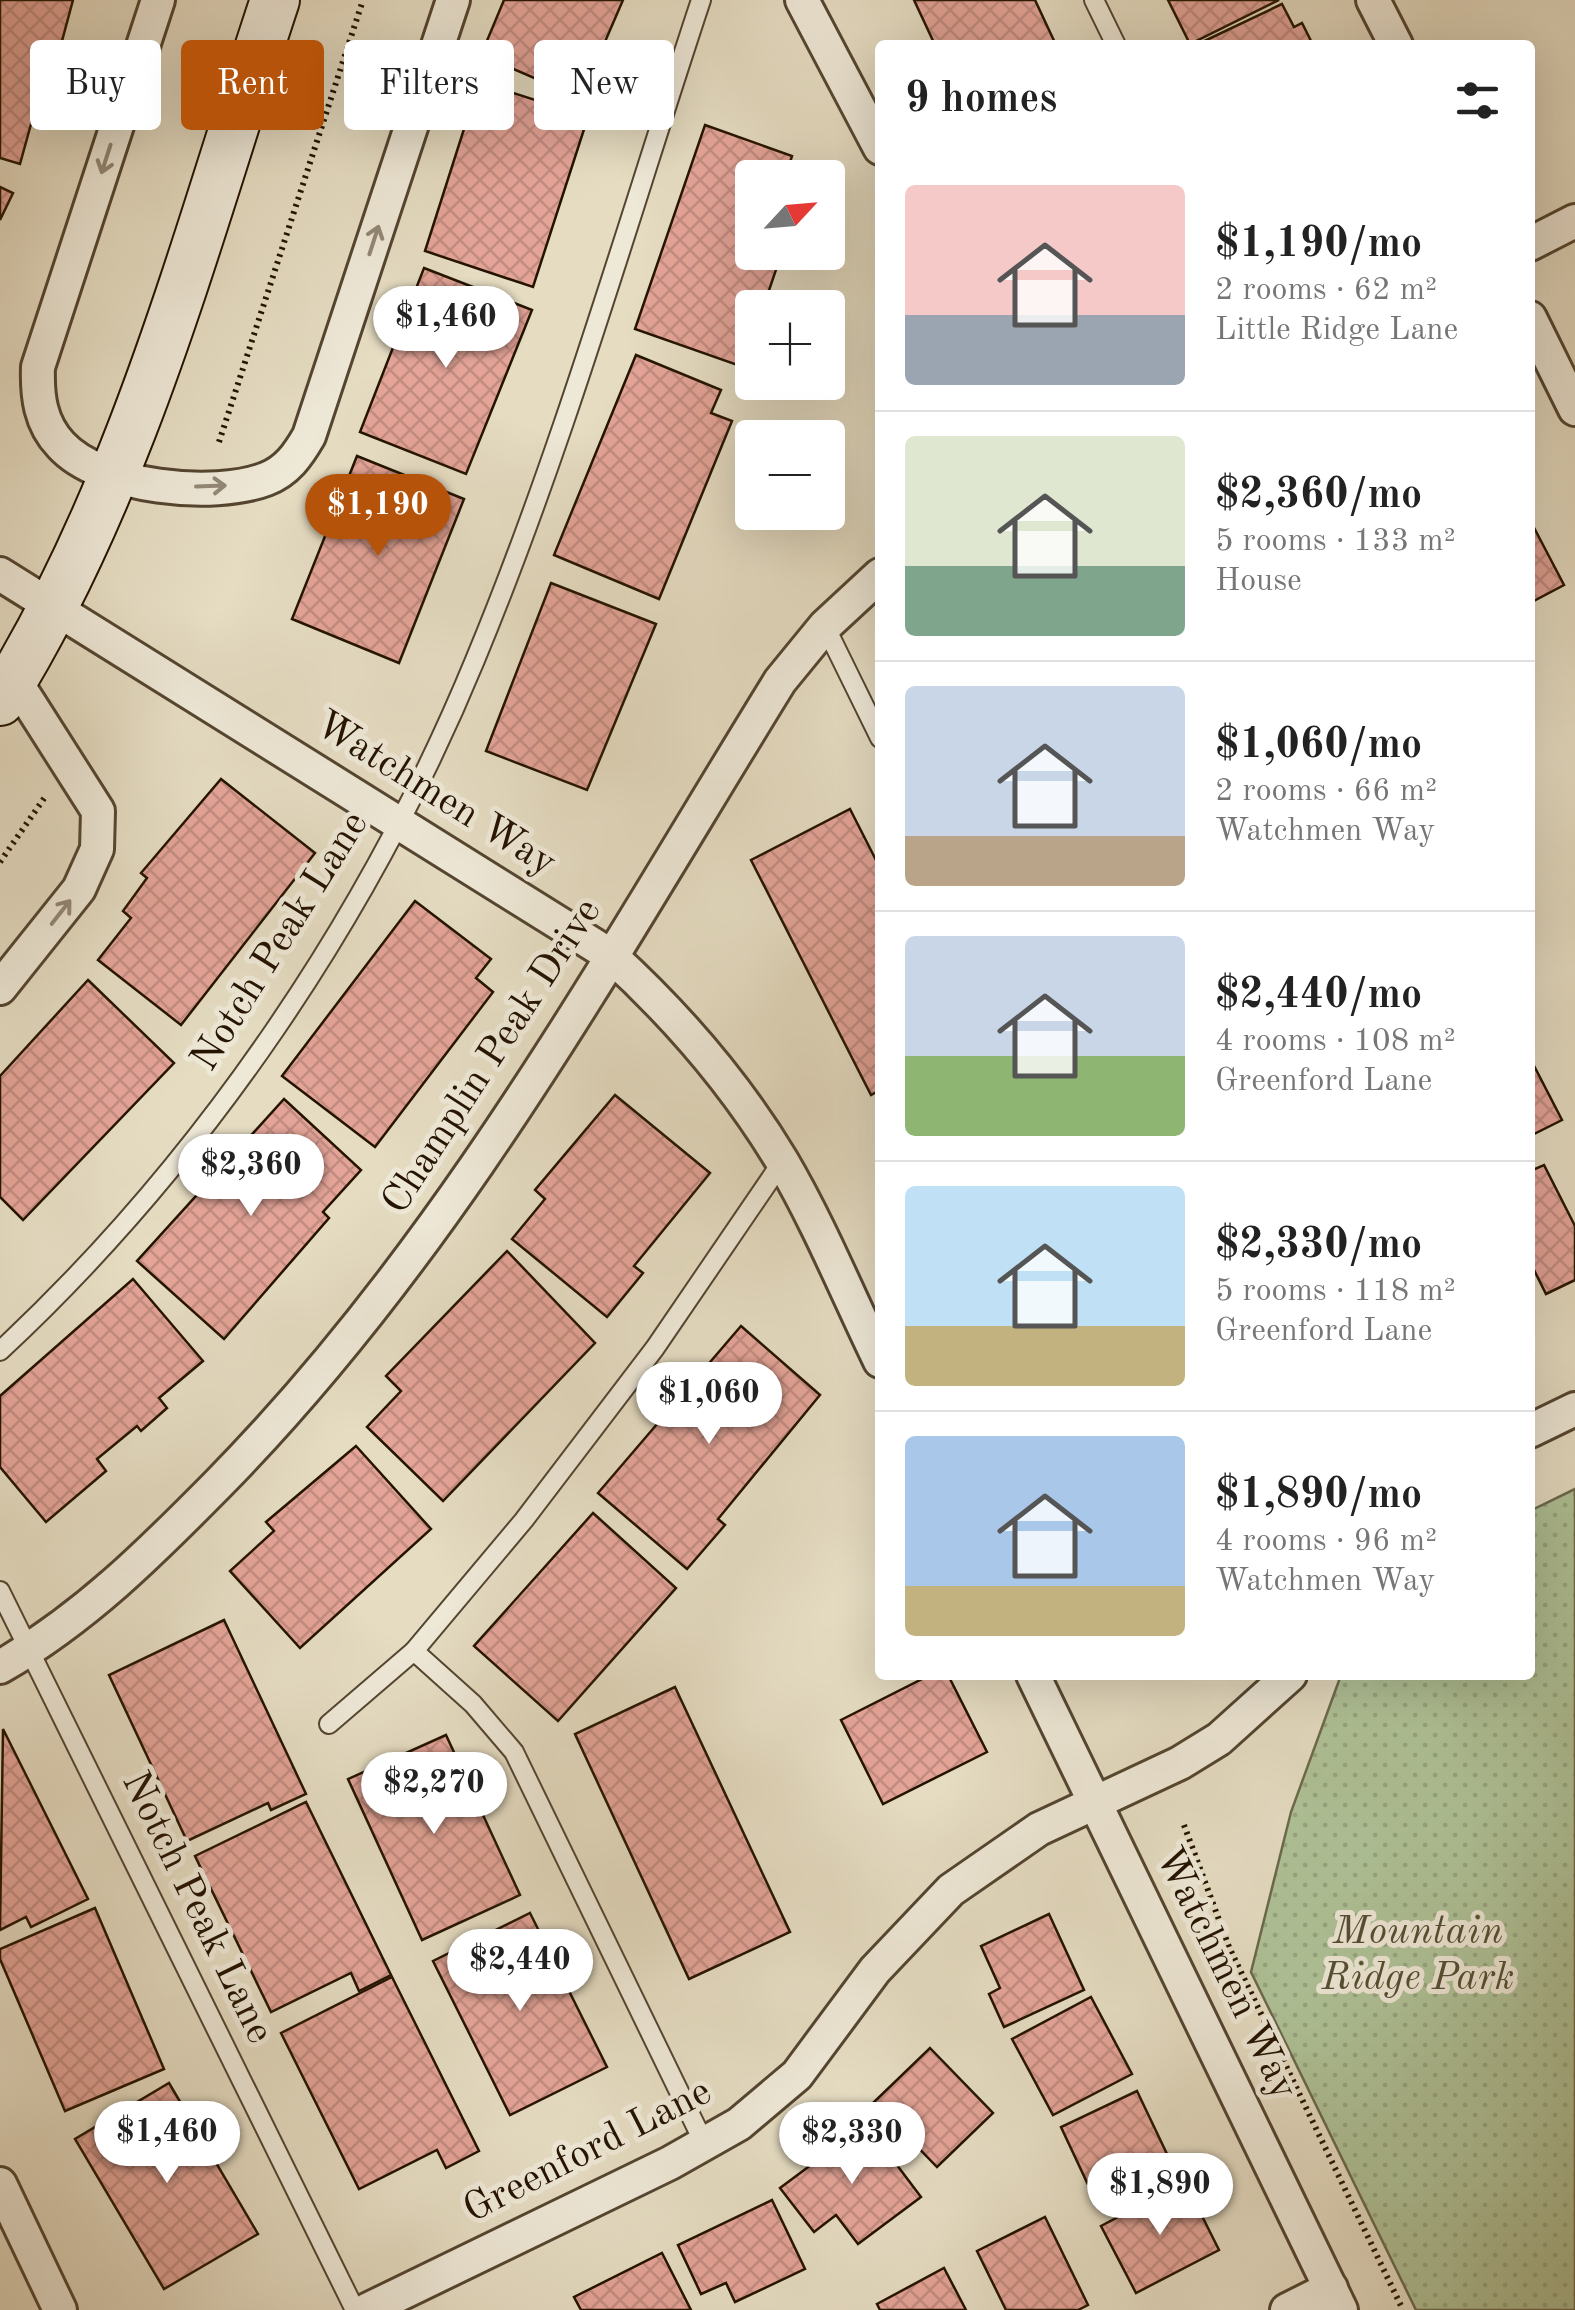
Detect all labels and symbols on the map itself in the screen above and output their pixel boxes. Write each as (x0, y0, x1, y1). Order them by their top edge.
one-way arrow (96, 143, 114, 175)
north arrow (735, 160, 845, 270)
one-way arrow (366, 225, 384, 256)
pin: $1,460 (365, 286, 527, 371)
pin: $1,190 (297, 474, 459, 559)
one-way arrow (194, 477, 226, 496)
street label: Watchmen Way (308, 705, 562, 885)
street label: Notch Peak Lane (185, 806, 377, 1078)
street label: Champlin Peak Drive (376, 892, 610, 1222)
one-way arrow (50, 899, 71, 926)
pin: $2,360 (170, 1134, 332, 1219)
pin: $1,060 (628, 1362, 790, 1447)
pin: $2,270 (353, 1752, 515, 1837)
street label: Notch Peak Lane (113, 1766, 279, 2050)
street label: Watchmen Way (1147, 1842, 1303, 2106)
park label: Mountain Ridge Park (1321, 1913, 1514, 1999)
pin: $2,440 (439, 1929, 601, 2014)
street label: Greenford Lane (458, 2073, 718, 2231)
pin: $1,460 (86, 2101, 248, 2186)
pin: $2,330 (771, 2102, 933, 2187)
pin: $1,890 (1079, 2153, 1241, 2238)

